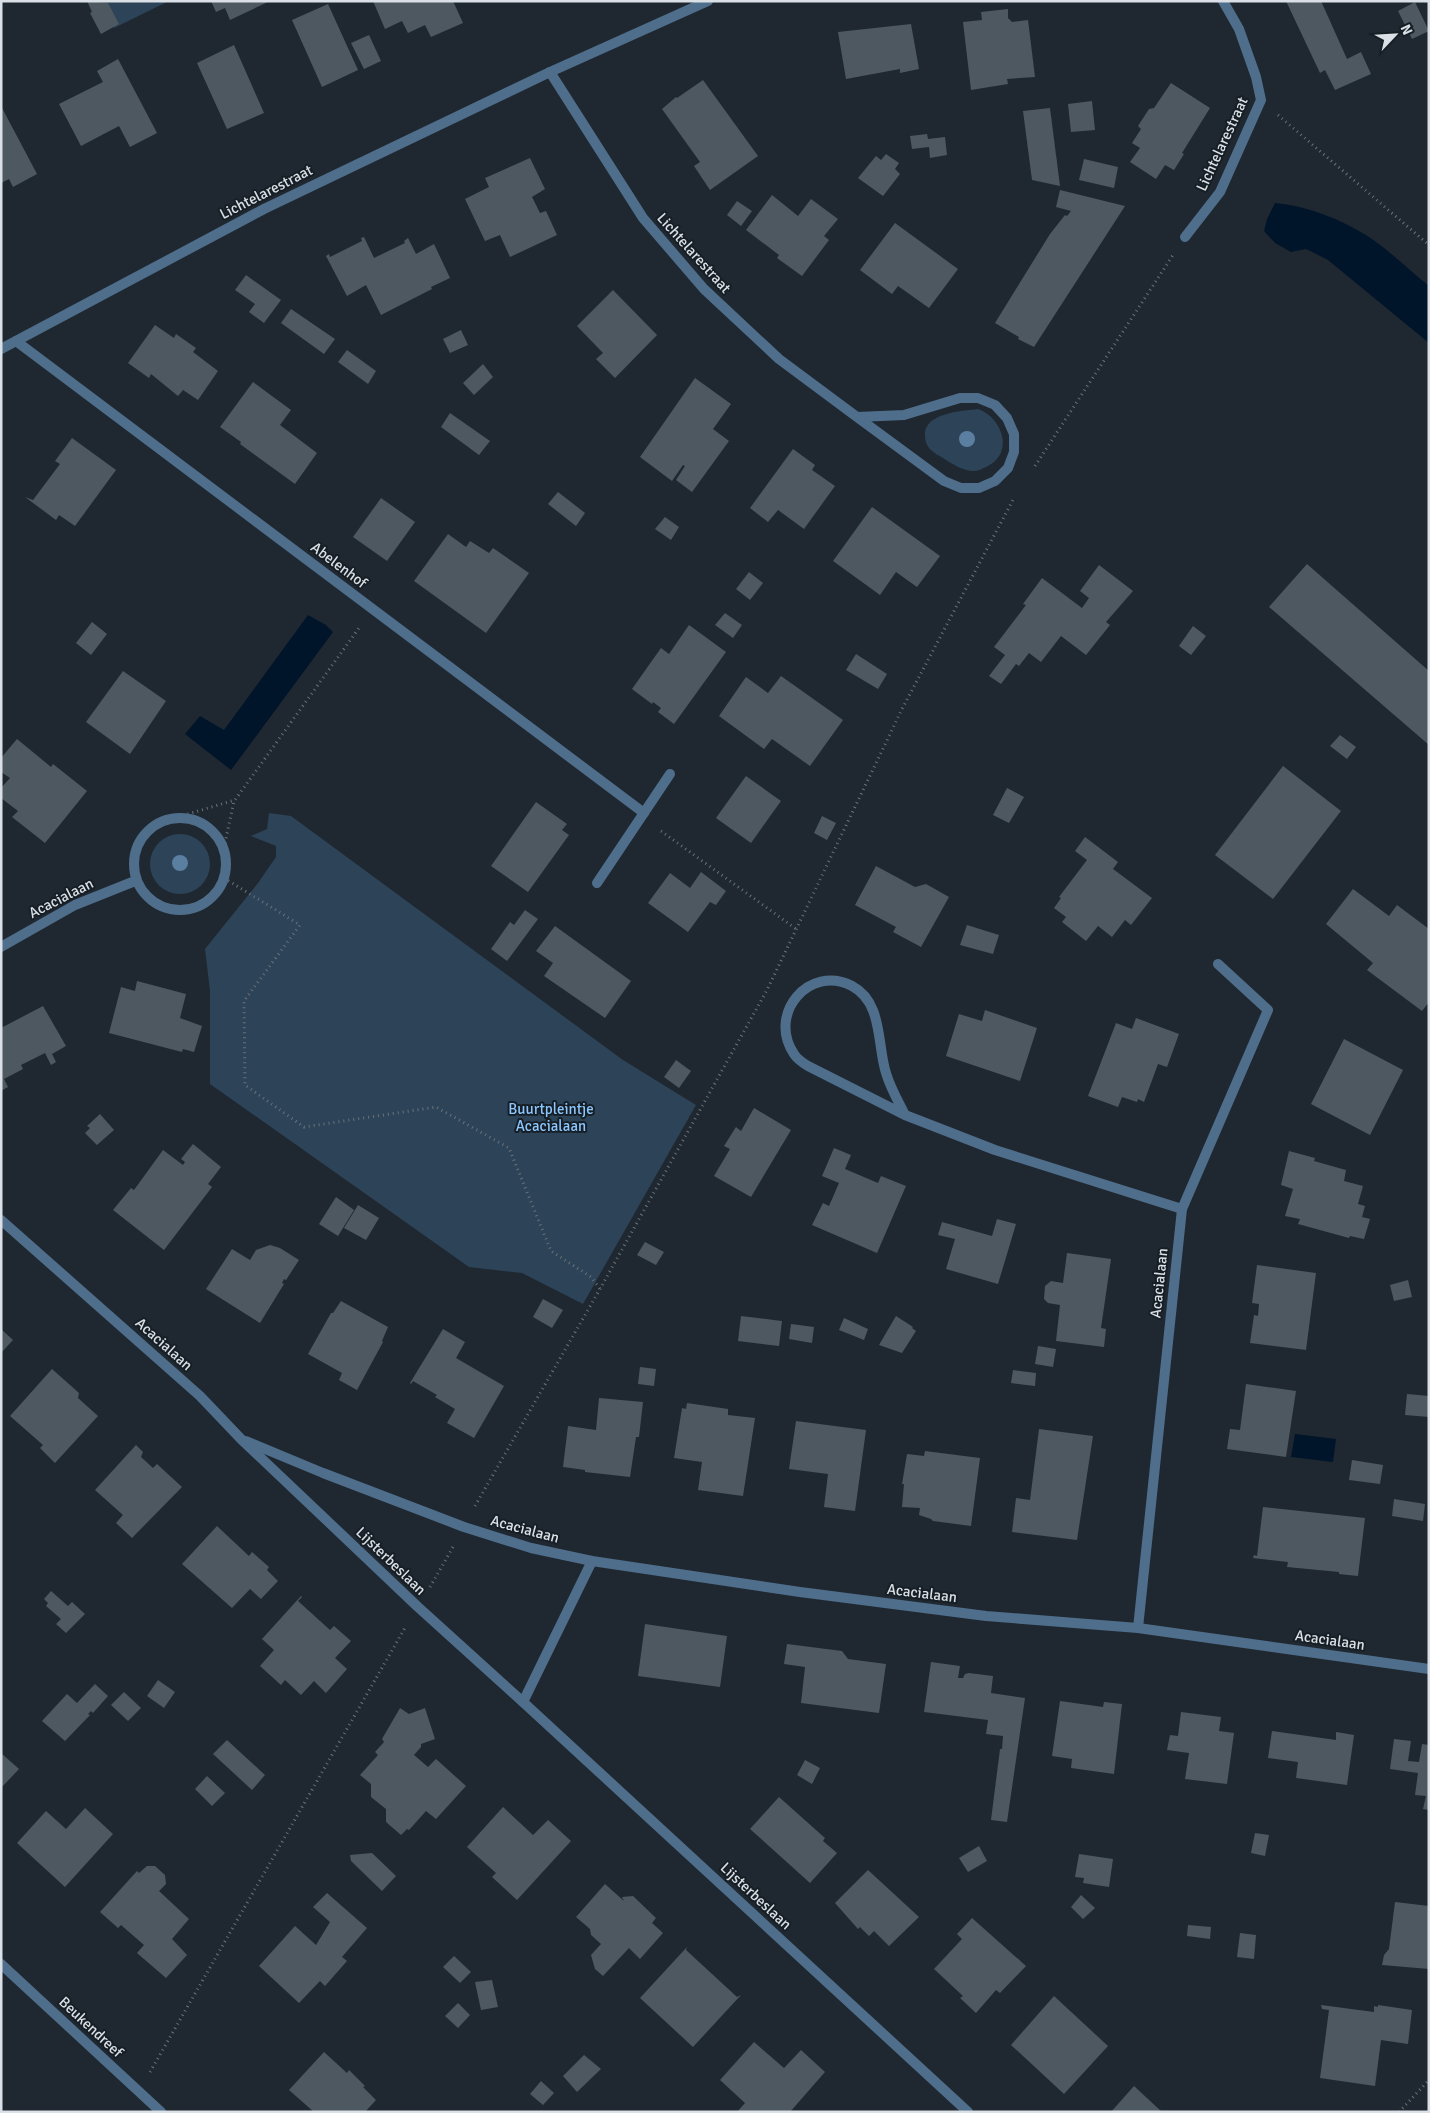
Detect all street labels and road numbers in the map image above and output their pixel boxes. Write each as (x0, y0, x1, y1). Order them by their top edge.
street label: Lichtelarestraat (1192, 94, 1252, 194)
street label: Lichtelarestraat (217, 161, 315, 223)
street label: Lichtelarestraat (653, 209, 735, 297)
street label: Abelenhof (307, 538, 371, 592)
street label: Acacialaan (26, 874, 96, 922)
street label: Acacialaan (1146, 1247, 1172, 1319)
street label: Acacialaan (132, 1314, 196, 1374)
street label: Acacialaan (489, 1511, 561, 1547)
street label: Lijsterbeslaan (352, 1523, 430, 1599)
street label: Acacialaan (886, 1580, 958, 1606)
street label: Acacialaan (1294, 1626, 1366, 1654)
street label: Lijsterbeslaan (717, 1859, 795, 1933)
street label: Beukendreef (55, 1993, 127, 2062)

